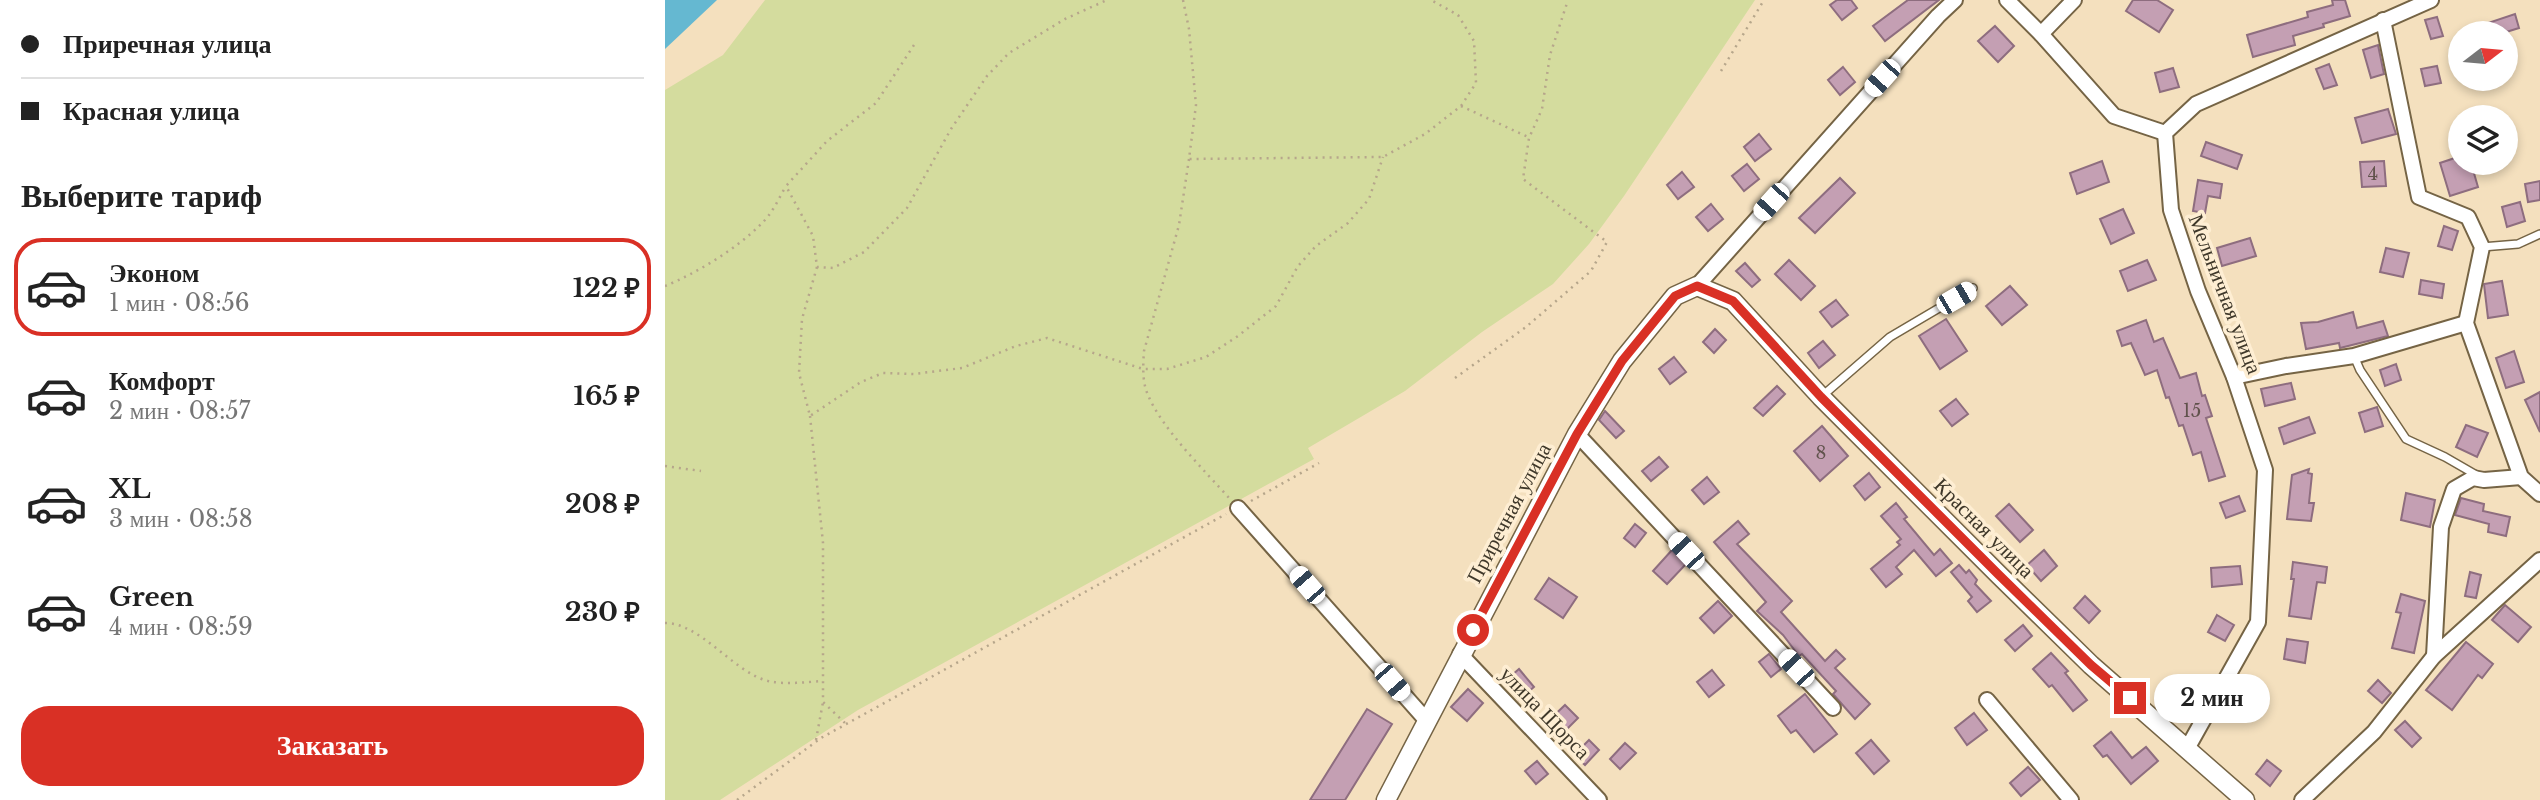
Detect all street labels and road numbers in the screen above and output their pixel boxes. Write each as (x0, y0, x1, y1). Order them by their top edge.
street label: Мельничная улица (2183, 210, 2268, 378)
street label: Приречная улица (1461, 438, 1557, 587)
street label: Красная улица (1928, 472, 2040, 584)
street label: улица Щорса (1494, 661, 1596, 765)

